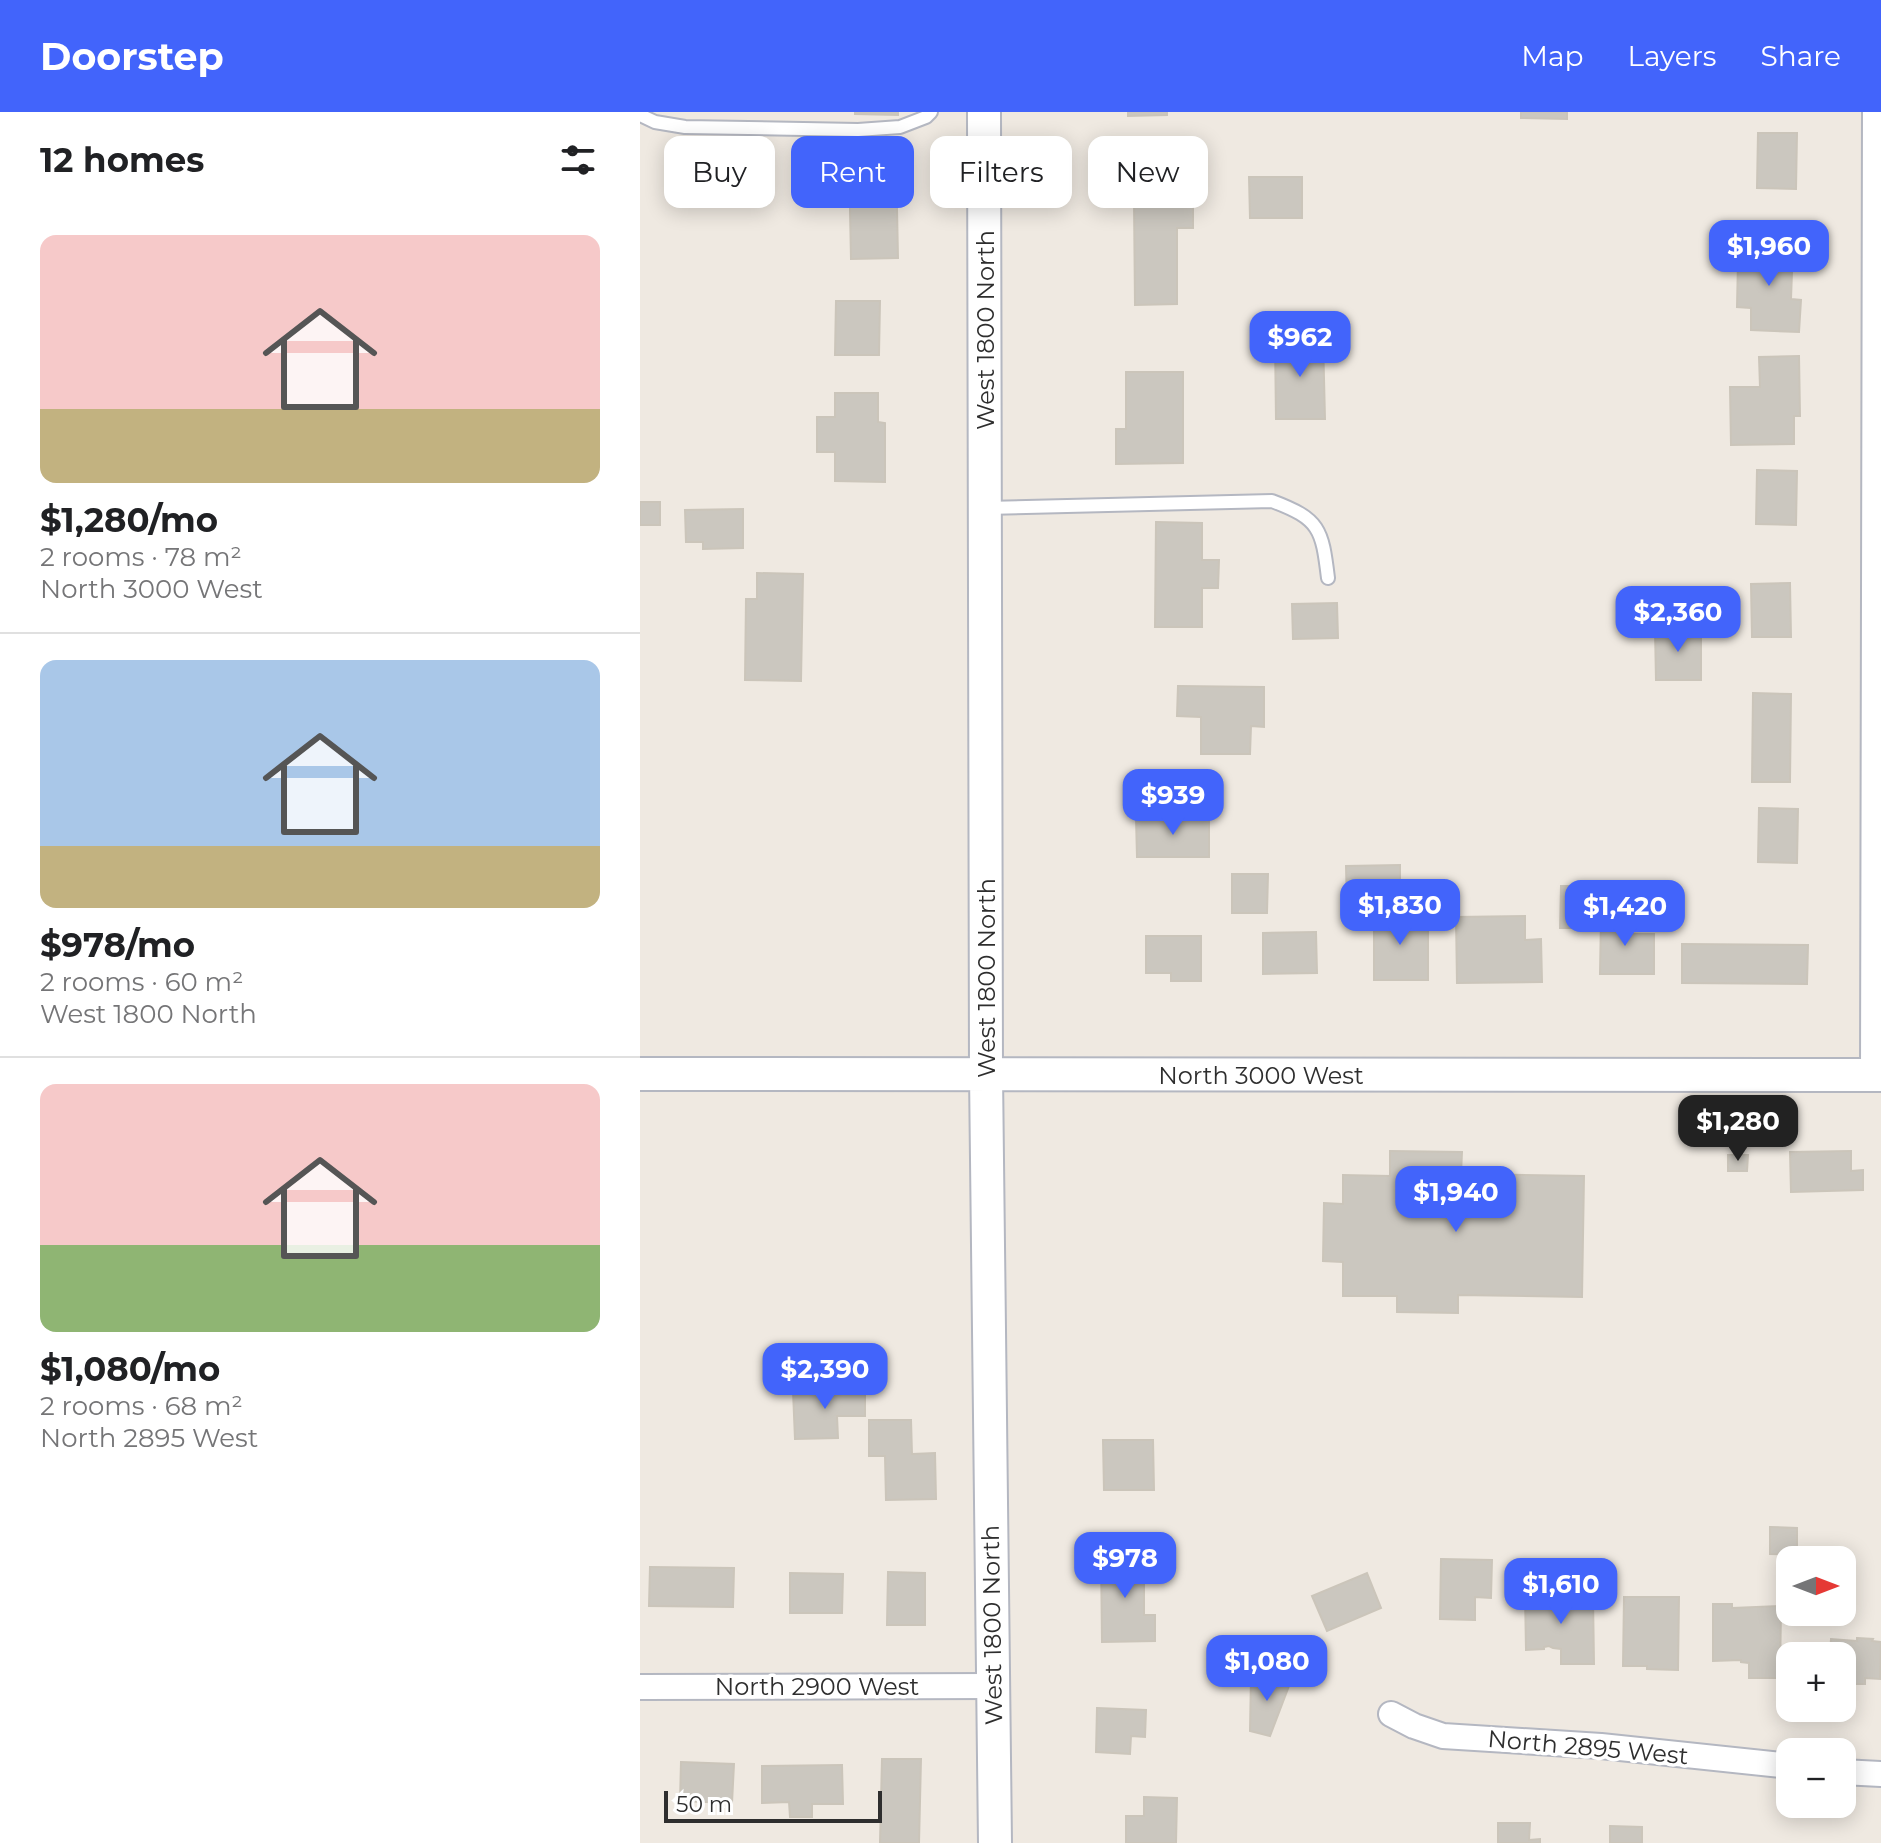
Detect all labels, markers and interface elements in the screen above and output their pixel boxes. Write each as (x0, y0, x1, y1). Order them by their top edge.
text: Doorstep (40, 33, 224, 80)
text: Map (1521, 39, 1584, 73)
text: Layers (1628, 39, 1717, 73)
text: Share (1761, 39, 1841, 73)
chip: Buy (664, 136, 775, 208)
chip: Rent (791, 136, 914, 208)
chip: Filters (930, 136, 1072, 208)
chip: New (1088, 136, 1208, 208)
icon: filters (556, 138, 600, 182)
text: 12 homes (40, 139, 204, 181)
pin: $1,960 (1704, 220, 1834, 288)
street label: West 1800 North (971, 230, 1000, 430)
text: $1,960 (1727, 230, 1811, 262)
icon: home (248, 287, 392, 431)
pin: $962 (1253, 311, 1347, 379)
text: $962 (1268, 321, 1332, 353)
text: $1,280/mo (40, 499, 218, 541)
text: 2 rooms · 78 m² (40, 541, 242, 573)
text: North 3000 West (40, 573, 263, 605)
pin: $2,360 (1613, 586, 1743, 654)
text: $2,360 (1634, 596, 1722, 628)
icon: home (248, 712, 392, 856)
pin: $939 (1126, 769, 1220, 837)
text: $939 (1141, 779, 1205, 811)
street label: West 1800 North (972, 878, 1001, 1078)
pin: $1,830 (1335, 879, 1465, 947)
pin: $1,420 (1560, 880, 1690, 948)
text: $1,830 (1358, 889, 1442, 921)
text: $1,420 (1583, 890, 1667, 922)
text: $978/mo (40, 924, 195, 966)
text: 2 rooms · 60 m² (40, 966, 243, 998)
text: West 1800 North (40, 998, 257, 1030)
street label: North 3000 West (1158, 1061, 1364, 1090)
pin: $1,280 (1673, 1095, 1803, 1163)
text: $1,280 (1696, 1105, 1780, 1137)
icon: home (248, 1136, 392, 1280)
pin: $1,940 (1391, 1166, 1521, 1234)
text: $1,940 (1413, 1176, 1499, 1208)
pin: $2,390 (760, 1343, 890, 1411)
text: $1,080/mo (40, 1348, 220, 1390)
text: $2,390 (781, 1353, 869, 1385)
text: 2 rooms · 68 m² (40, 1390, 243, 1422)
text: North 2895 West (40, 1422, 258, 1454)
street label: West 1800 North (976, 1525, 1008, 1725)
pin: $978 (1078, 1532, 1172, 1600)
text: $978 (1092, 1542, 1158, 1574)
north arrow (1776, 1546, 1856, 1626)
map controls (1776, 1546, 1856, 1818)
pin: $1,610 (1496, 1558, 1626, 1626)
text: $1,610 (1522, 1568, 1600, 1600)
pin: $1,080 (1202, 1635, 1332, 1703)
button: + (1776, 1642, 1856, 1722)
text: $1,080 (1224, 1645, 1310, 1677)
street label: North 2900 West (715, 1672, 919, 1701)
street label: North 2895 West (1486, 1724, 1690, 1770)
button: − (1776, 1738, 1856, 1818)
scale bar (664, 1787, 882, 1823)
text: 50 m (676, 1791, 732, 1818)

